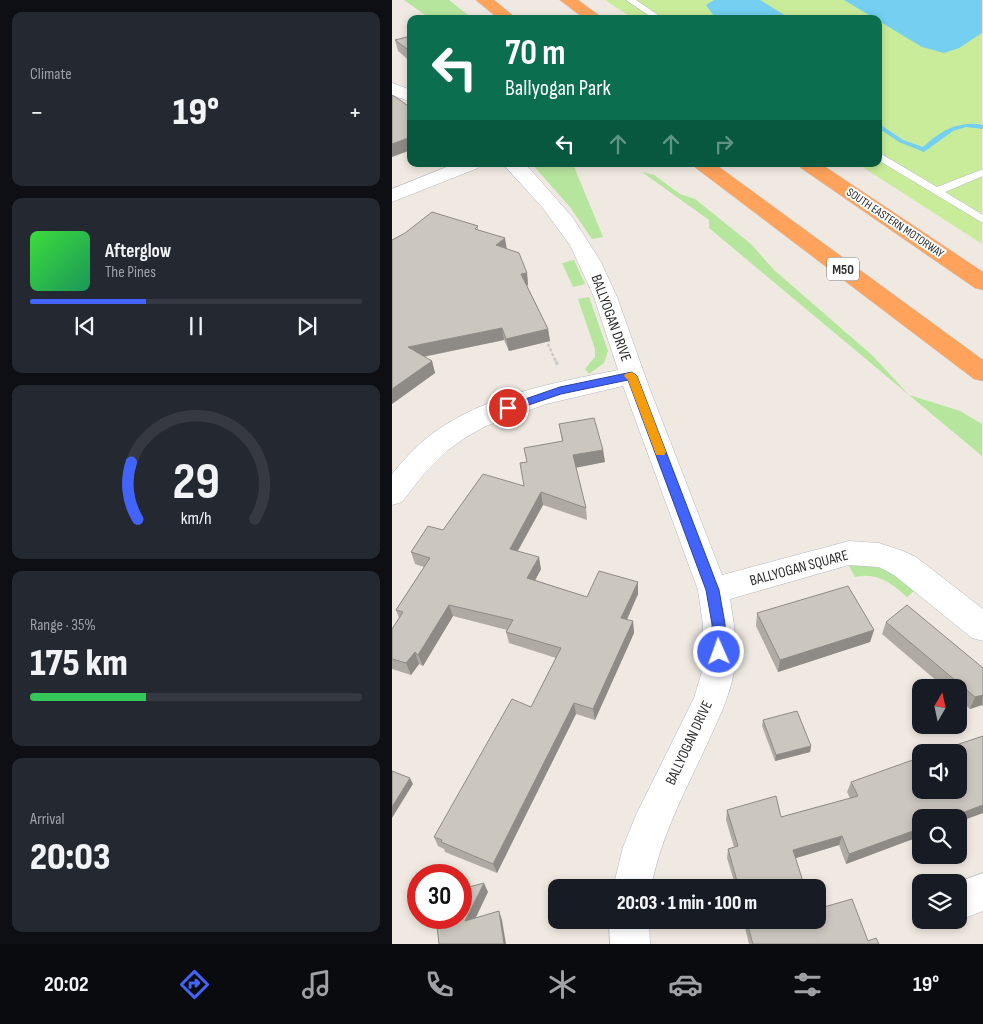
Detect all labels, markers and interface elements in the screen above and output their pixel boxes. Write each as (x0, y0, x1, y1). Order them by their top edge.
text: 70 m (505, 32, 565, 75)
icon: left (422, 35, 487, 100)
text: Climate (30, 65, 72, 84)
text: Ballyogan Park (505, 75, 611, 102)
text: 19° (173, 90, 219, 135)
text: − (30, 96, 44, 129)
text: + (348, 96, 362, 129)
icon: left (551, 130, 579, 158)
icon: ahead (604, 130, 632, 158)
icon: ahead (657, 130, 685, 158)
icon: right (710, 130, 738, 158)
street label: SOUTH EASTERN MOTORWAY (843, 185, 947, 261)
text: Afterglow (105, 240, 171, 263)
road number: M50 (827, 258, 859, 280)
text: The Pines (105, 263, 156, 282)
street label: BALLYOGAN DRIVE (587, 272, 635, 364)
icon: previous (71, 312, 99, 340)
icon: pause (182, 312, 210, 340)
icon: next (293, 312, 321, 340)
pin (487, 387, 529, 429)
icon: arrive (494, 394, 522, 422)
text: 29 (172, 451, 220, 514)
text: km/h (181, 508, 211, 529)
street label: BALLYOGAN SQUARE (748, 546, 850, 590)
text: Range · 35% (30, 616, 96, 635)
position arrow (692, 625, 744, 677)
text: 175 km (30, 641, 128, 686)
north arrow (912, 679, 967, 734)
map controls (912, 679, 967, 929)
street label: BALLYOGAN DRIVE (661, 698, 717, 788)
button: sound (912, 744, 967, 799)
button: search (912, 809, 967, 864)
text: Arrival (30, 810, 64, 829)
text: 20:03 (30, 835, 111, 880)
speed limit sign: 30 (407, 864, 472, 929)
button: layers (912, 874, 967, 929)
text: 20:03 · 1 min · 100 m (617, 892, 757, 915)
icon: directions (177, 967, 212, 1002)
icon: music (299, 967, 334, 1002)
icon: phone (422, 967, 457, 1002)
icon: climate (545, 967, 580, 1002)
icon: car (668, 967, 703, 1002)
icon: filters (790, 967, 825, 1002)
text: 20:02 (44, 971, 89, 998)
text: 19° (913, 971, 939, 998)

